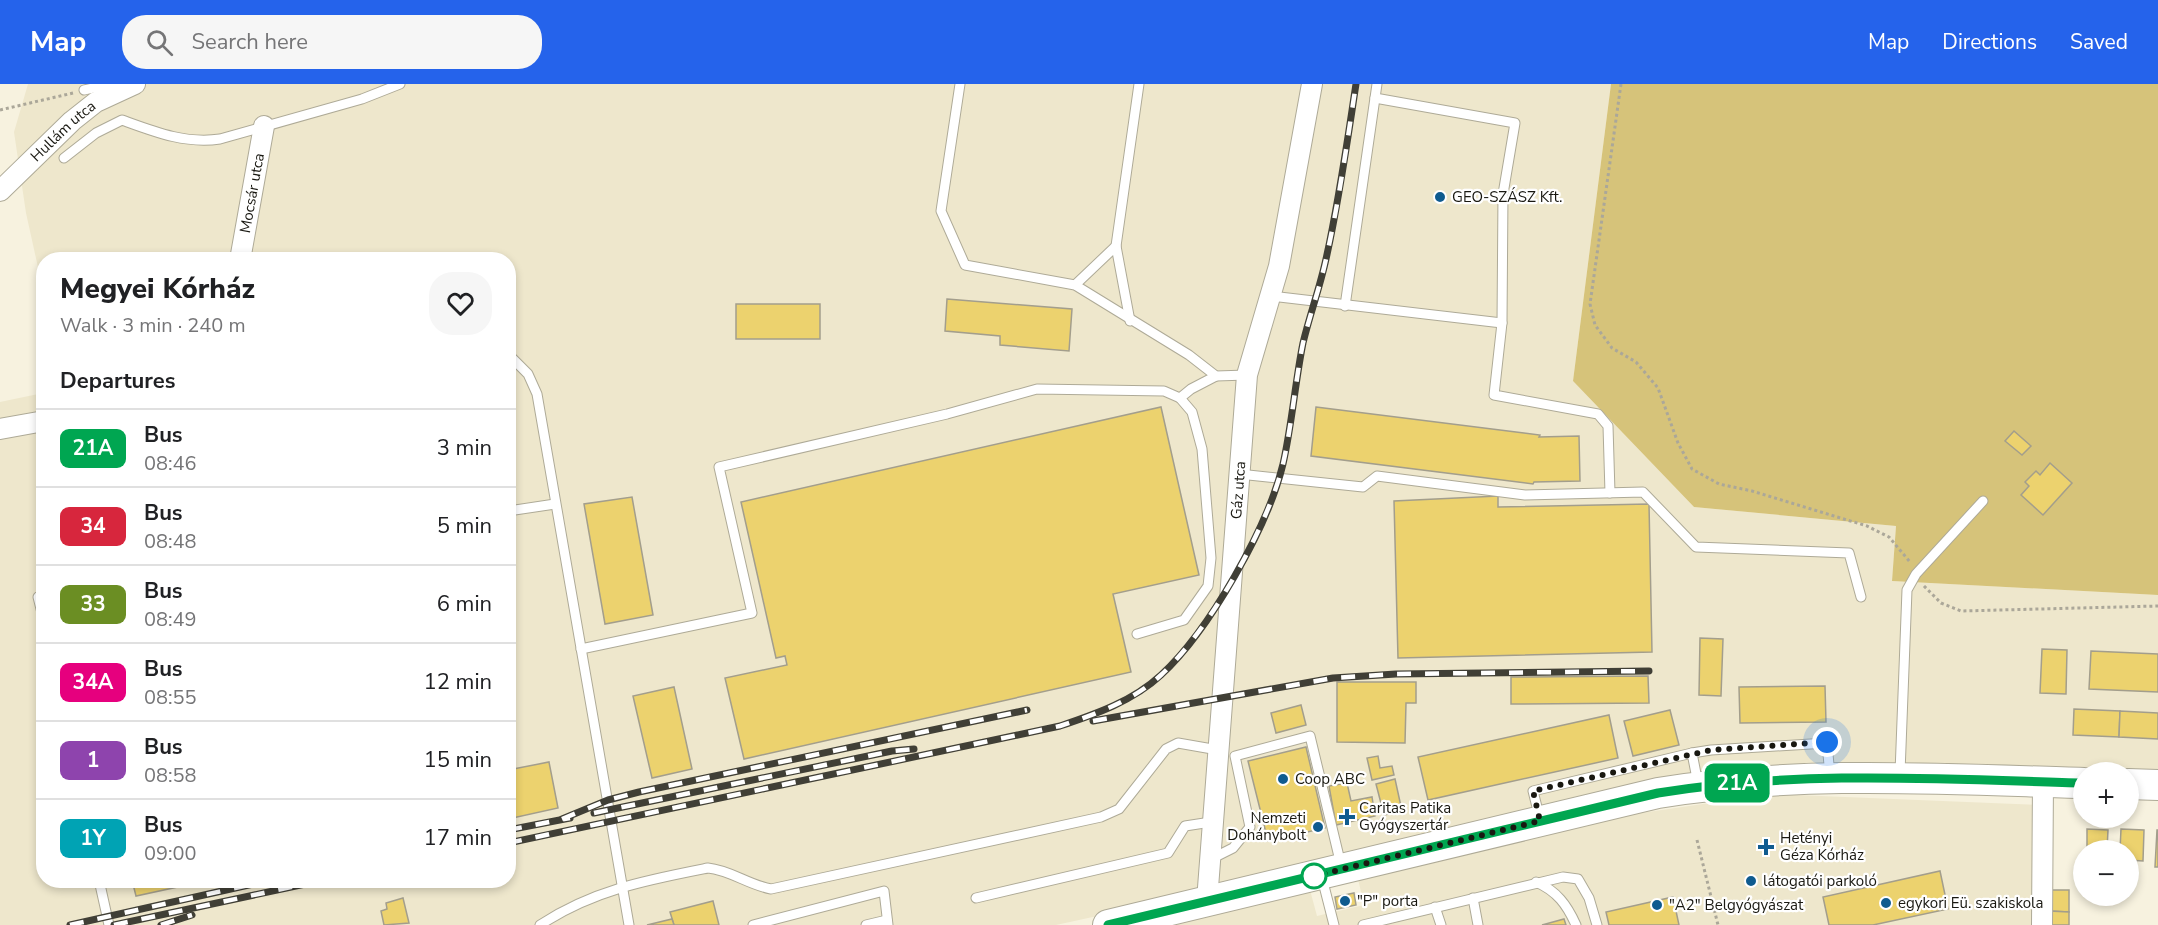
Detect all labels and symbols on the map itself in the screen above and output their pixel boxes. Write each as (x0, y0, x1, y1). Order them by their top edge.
street label: Hullám utca (26, 96, 100, 166)
street label: Mocsár utca (235, 151, 269, 235)
place label: GEO-SZÁSZ Kft. (1452, 187, 1562, 207)
marker: GEO-SZÁSZ Kft. (1433, 190, 1447, 204)
street label: Gáz utca (1226, 460, 1250, 520)
your location (1812, 727, 1842, 757)
line badge: 21A (1702, 764, 1772, 802)
place label: Coop ABC (1295, 769, 1365, 789)
marker: Coop ABC (1276, 772, 1290, 786)
place label: Caritas Patika Gyógyszertár (1359, 798, 1451, 835)
place label: Nemzeti Dohánybolt (1227, 808, 1307, 845)
marker: Caritas Patika Gyógyszertár (1340, 810, 1354, 824)
marker: Nemzeti Dohánybolt (1311, 820, 1325, 834)
place label: Hetényi Géza Kórház (1780, 828, 1864, 865)
marker: Hetényi Géza Kórház (1757, 838, 1775, 856)
unlabelled marker (1301, 863, 1327, 889)
place label: látogatói parkoló (1763, 871, 1877, 891)
marker: látogatói parkoló (1744, 874, 1758, 888)
place label: "P" porta (1357, 891, 1418, 911)
place label: egykori Eü. szakiskola (1898, 893, 2043, 913)
marker: "P" porta (1338, 894, 1352, 908)
place label: "A2" Belgyógyászat (1669, 895, 1804, 915)
marker: egykori Eü. szakiskola (1879, 896, 1893, 910)
marker: "A2" Belgyógyászat (1650, 898, 1664, 912)

